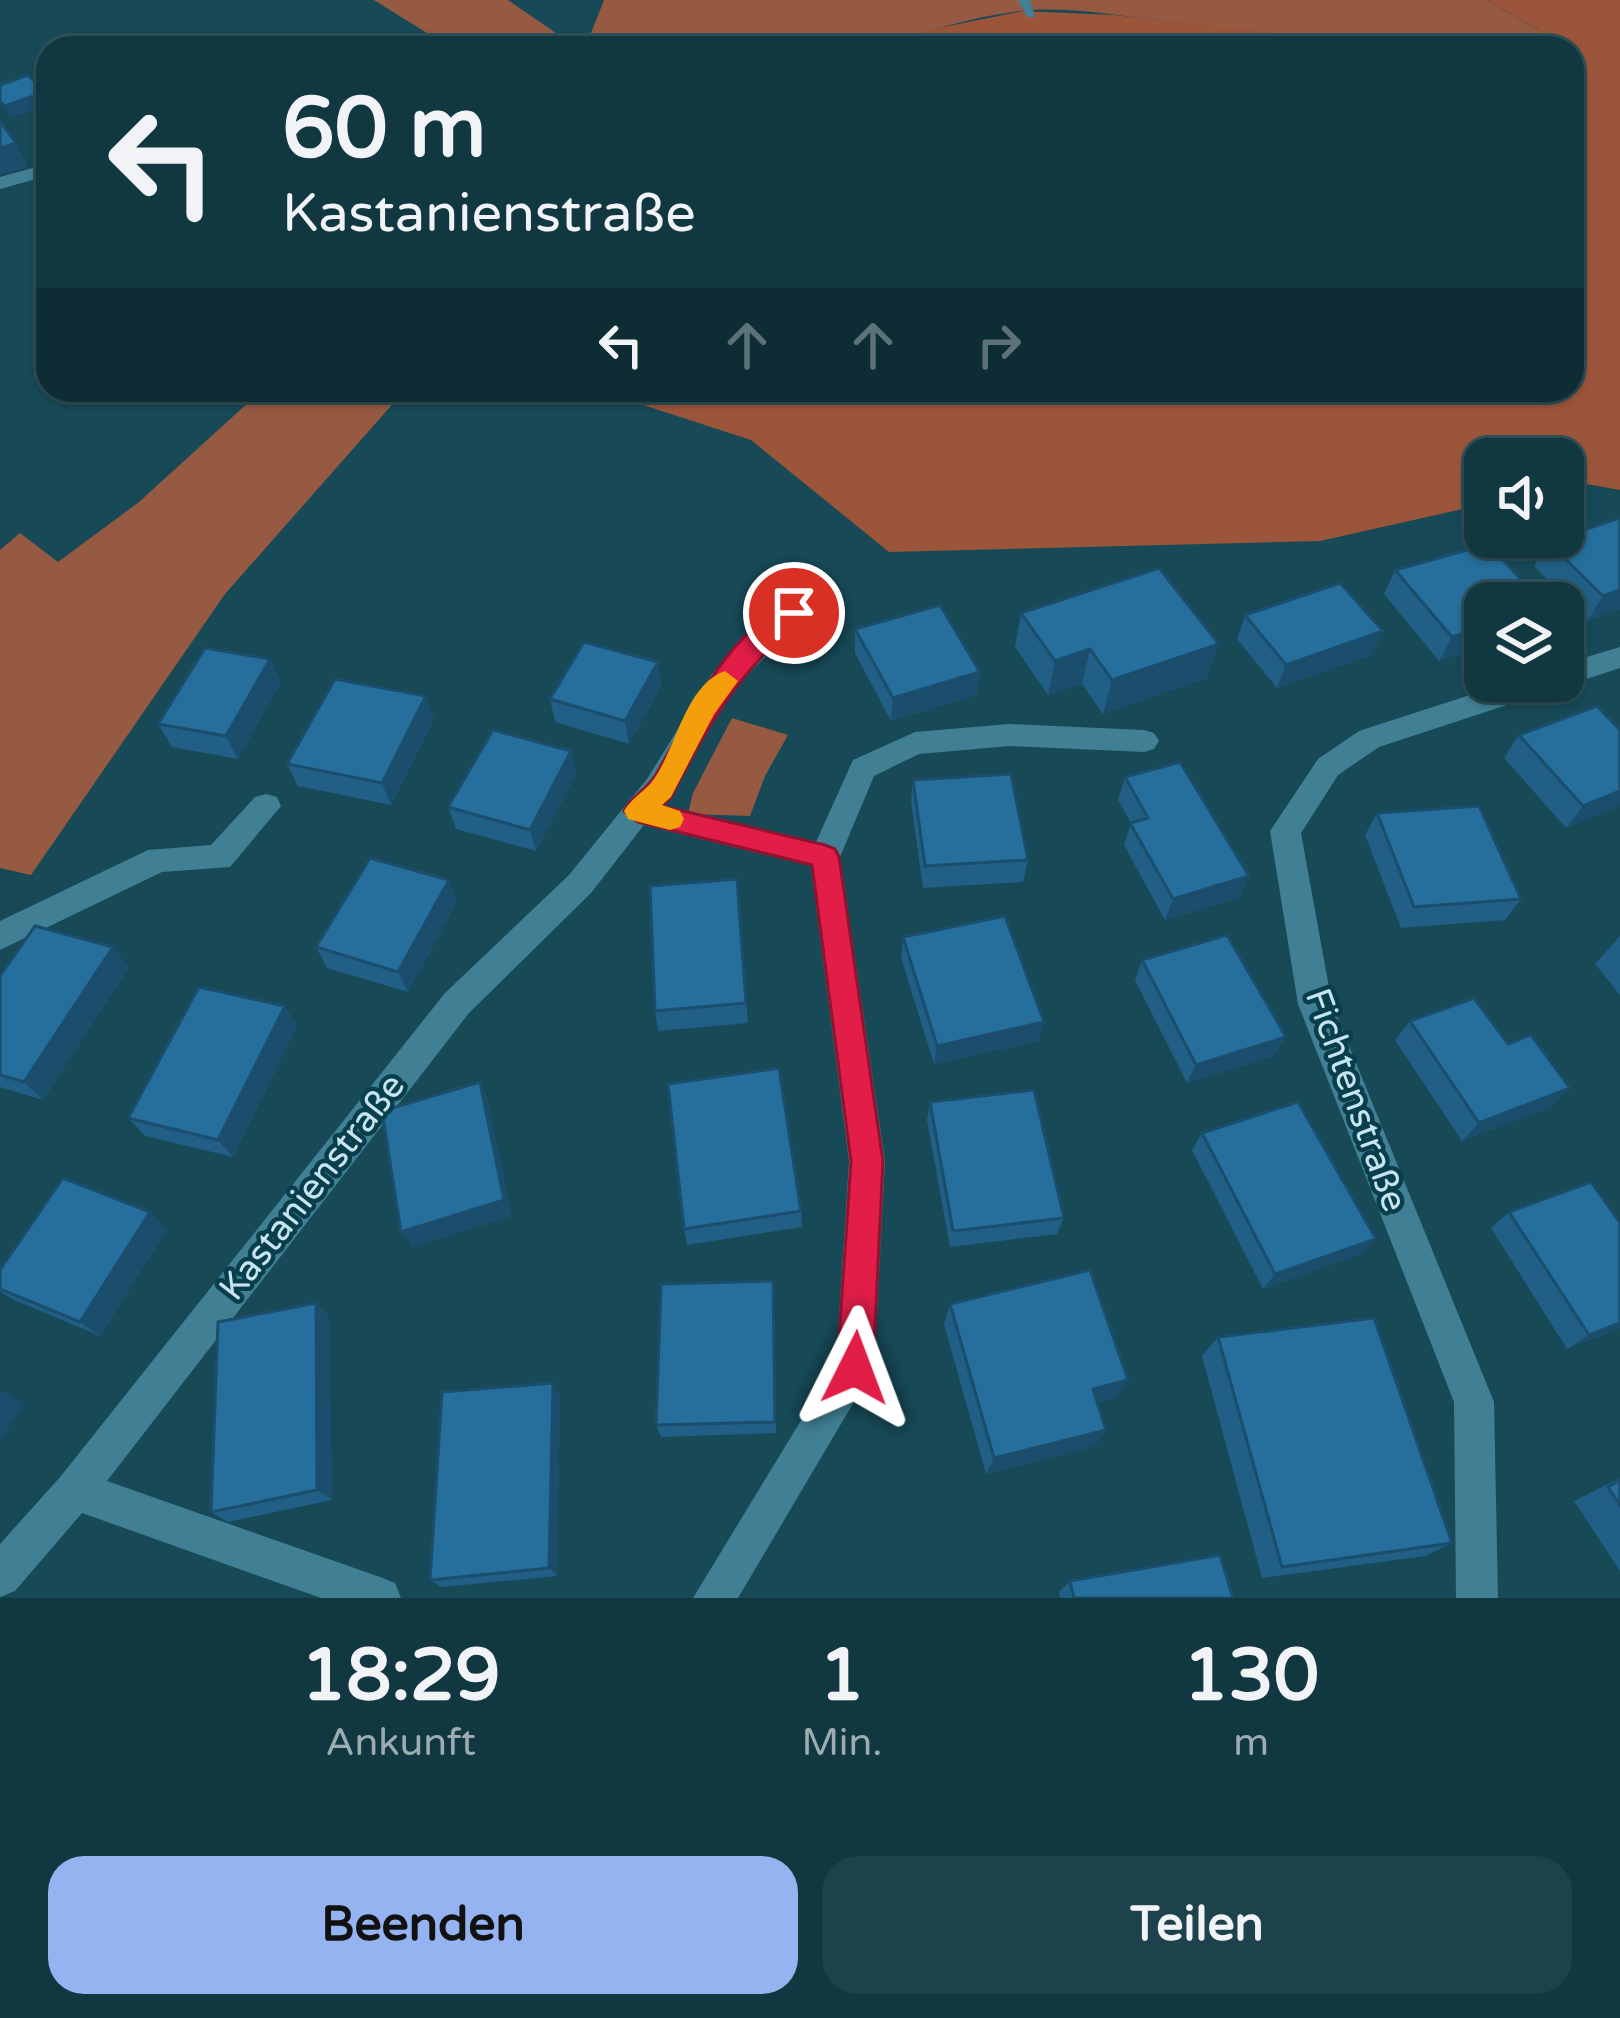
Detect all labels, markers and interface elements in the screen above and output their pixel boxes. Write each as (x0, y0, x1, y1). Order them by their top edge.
text: 60 m (282, 79, 486, 180)
icon: left (84, 84, 240, 240)
text: Kastanienstraße (282, 181, 696, 246)
icon: left (588, 312, 654, 378)
icon: ahead (714, 312, 780, 378)
icon: ahead (840, 312, 906, 378)
icon: right (966, 312, 1032, 378)
map controls (1464, 438, 1584, 702)
button: sound (1464, 438, 1584, 558)
pin (743, 562, 845, 664)
icon: arrive (761, 580, 827, 646)
button: layers (1464, 582, 1584, 702)
street label: Fichtenstraße (1296, 983, 1416, 1217)
street label: Kastanienstraße (210, 1065, 414, 1309)
position arrow (792, 1305, 918, 1431)
text: 18:29 (301, 1633, 501, 1720)
text: 1 (819, 1633, 865, 1720)
text: 130 (1183, 1633, 1319, 1720)
text: Ankunft (326, 1719, 476, 1766)
text: Min. (802, 1719, 882, 1766)
text: m (1233, 1719, 1269, 1766)
button: Beenden (48, 1856, 798, 1994)
button: Teilen (822, 1856, 1572, 1994)

